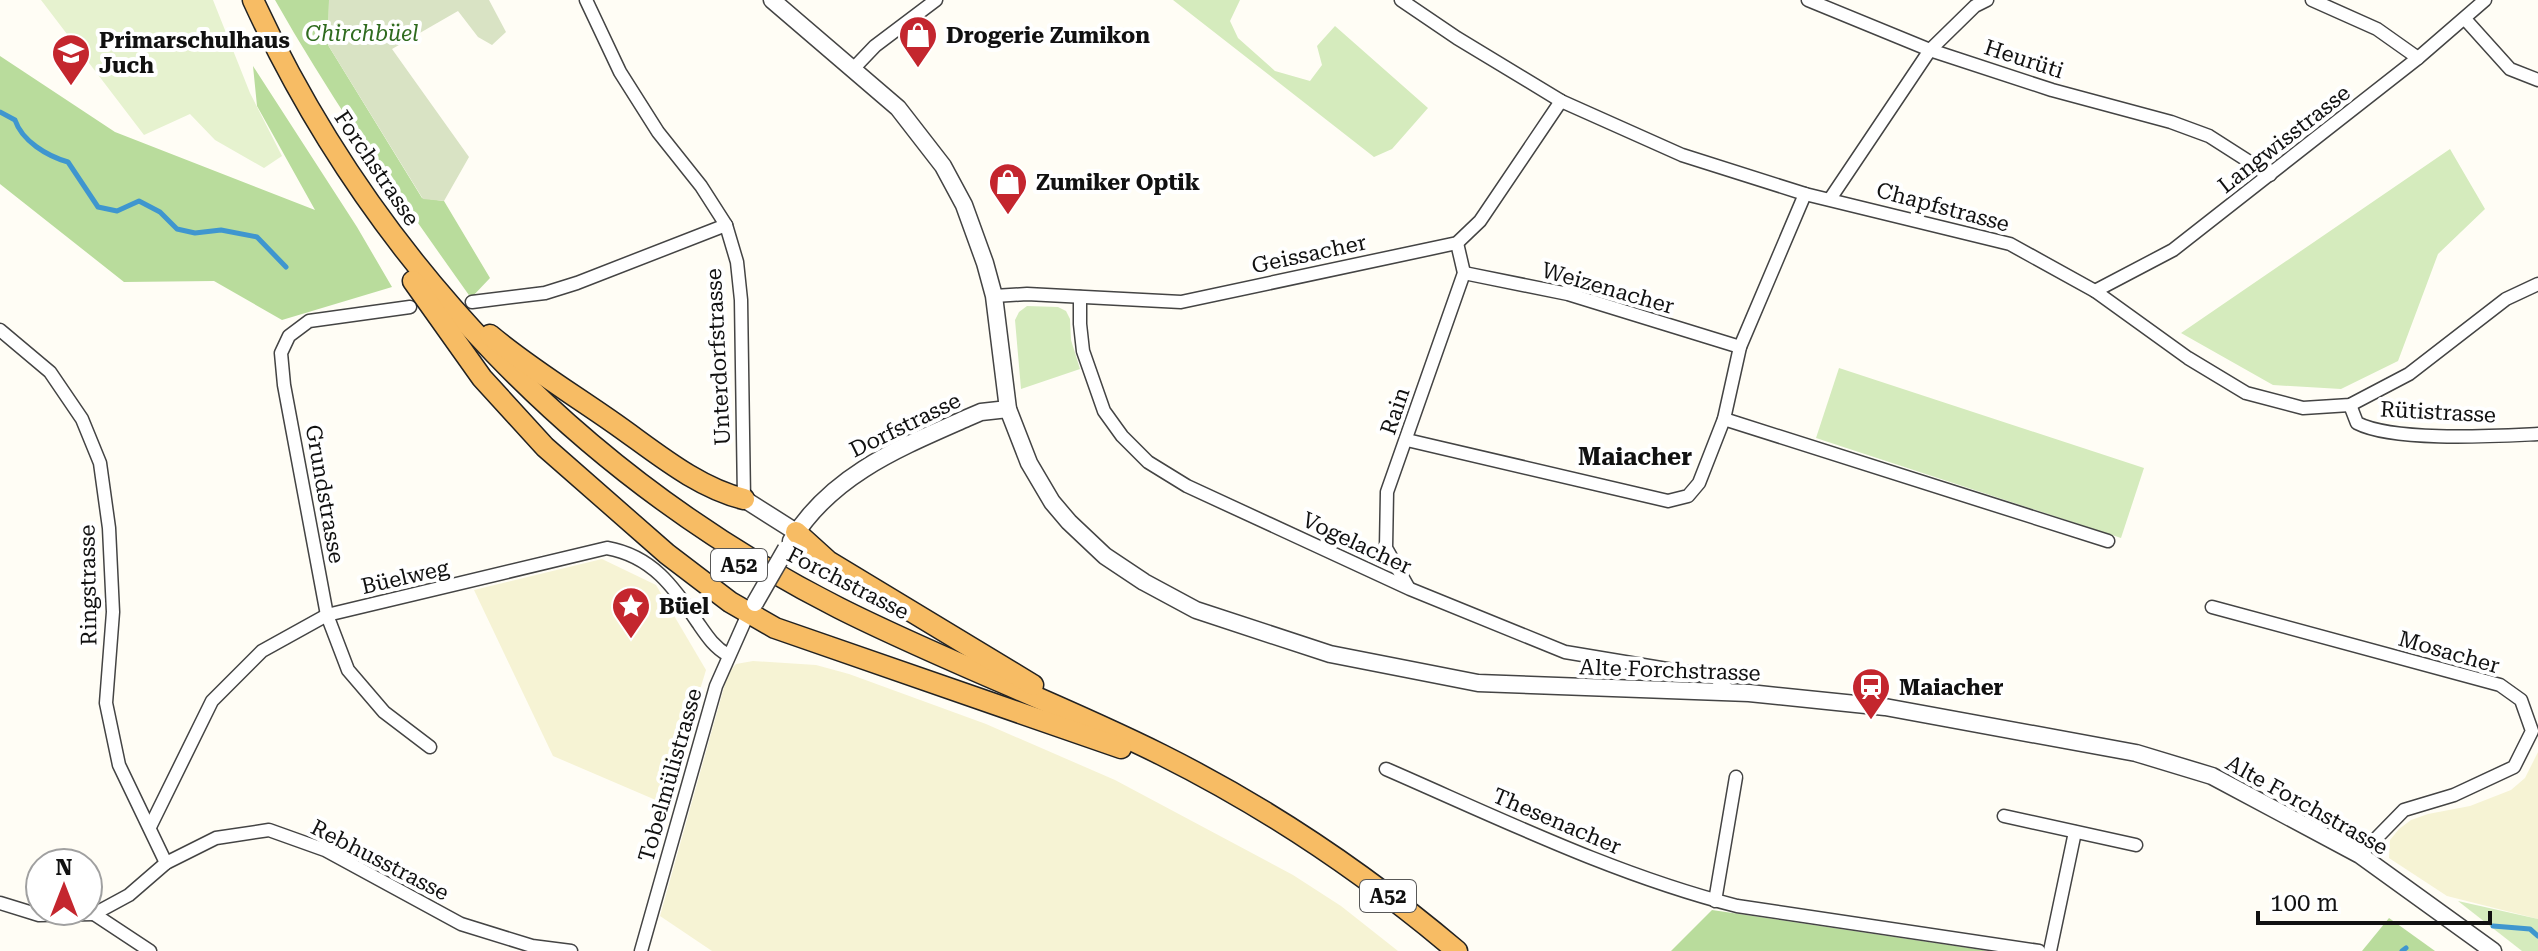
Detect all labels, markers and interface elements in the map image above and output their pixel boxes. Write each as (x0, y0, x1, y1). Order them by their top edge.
shop icon: Drogerie Zumikon (897, 14, 939, 69)
park label: Chirchbüel (305, 21, 419, 46)
place label: Drogerie Zumikon (946, 23, 1150, 48)
place label: Primarschulhaus Juch (99, 28, 290, 78)
school or university icon: Primarschulhaus Juch (50, 32, 92, 87)
street label: Heurüti (1981, 34, 2067, 84)
street label: Langwisstrasse (2213, 80, 2355, 198)
street label: Forchstrasse (329, 106, 425, 230)
shop icon: Zumiker Optik (987, 161, 1029, 216)
place label: Zumiker Optik (1036, 170, 1200, 195)
street label: Chapfstrasse (1874, 177, 2012, 237)
street label: Geissacher (1249, 230, 1369, 278)
street label: Weizenacher (1539, 257, 1677, 319)
street label: Unterdorfstrasse (701, 268, 735, 446)
street label: Rain (1375, 384, 1415, 438)
street label: Dorfstrasse (845, 387, 965, 463)
street label: Rütistrasse (2379, 396, 2497, 428)
street label: Grundstrasse (300, 423, 350, 565)
district label: Maiacher (1578, 443, 1692, 471)
street label: Vogelacher (1298, 507, 1416, 579)
street label: Ringstrasse (74, 524, 102, 646)
street label: Forchstrasse (783, 542, 913, 624)
road number: A52 (711, 549, 767, 581)
street label: Büelweg (359, 555, 452, 599)
place icon: Büel (610, 585, 652, 640)
place label: Büel (659, 594, 709, 619)
street label: Mosacher (2396, 626, 2502, 678)
street label: Alte Forchstrasse (1579, 654, 1761, 686)
station icon: Maiacher (1850, 666, 1892, 721)
place label: Maiacher (1899, 675, 2004, 700)
street label: Tobelmülistrasse (633, 685, 707, 865)
street label: Alte Forchstrasse (2222, 750, 2392, 860)
street label: Thesenacher (1489, 783, 1625, 859)
street label: Rebhusstrasse (307, 815, 453, 905)
north arrow (24, 847, 104, 927)
text: N (56, 855, 73, 880)
scale bar (2258, 875, 2490, 925)
road number: A52 (1360, 880, 1416, 912)
text: 100 m (2270, 889, 2338, 917)

